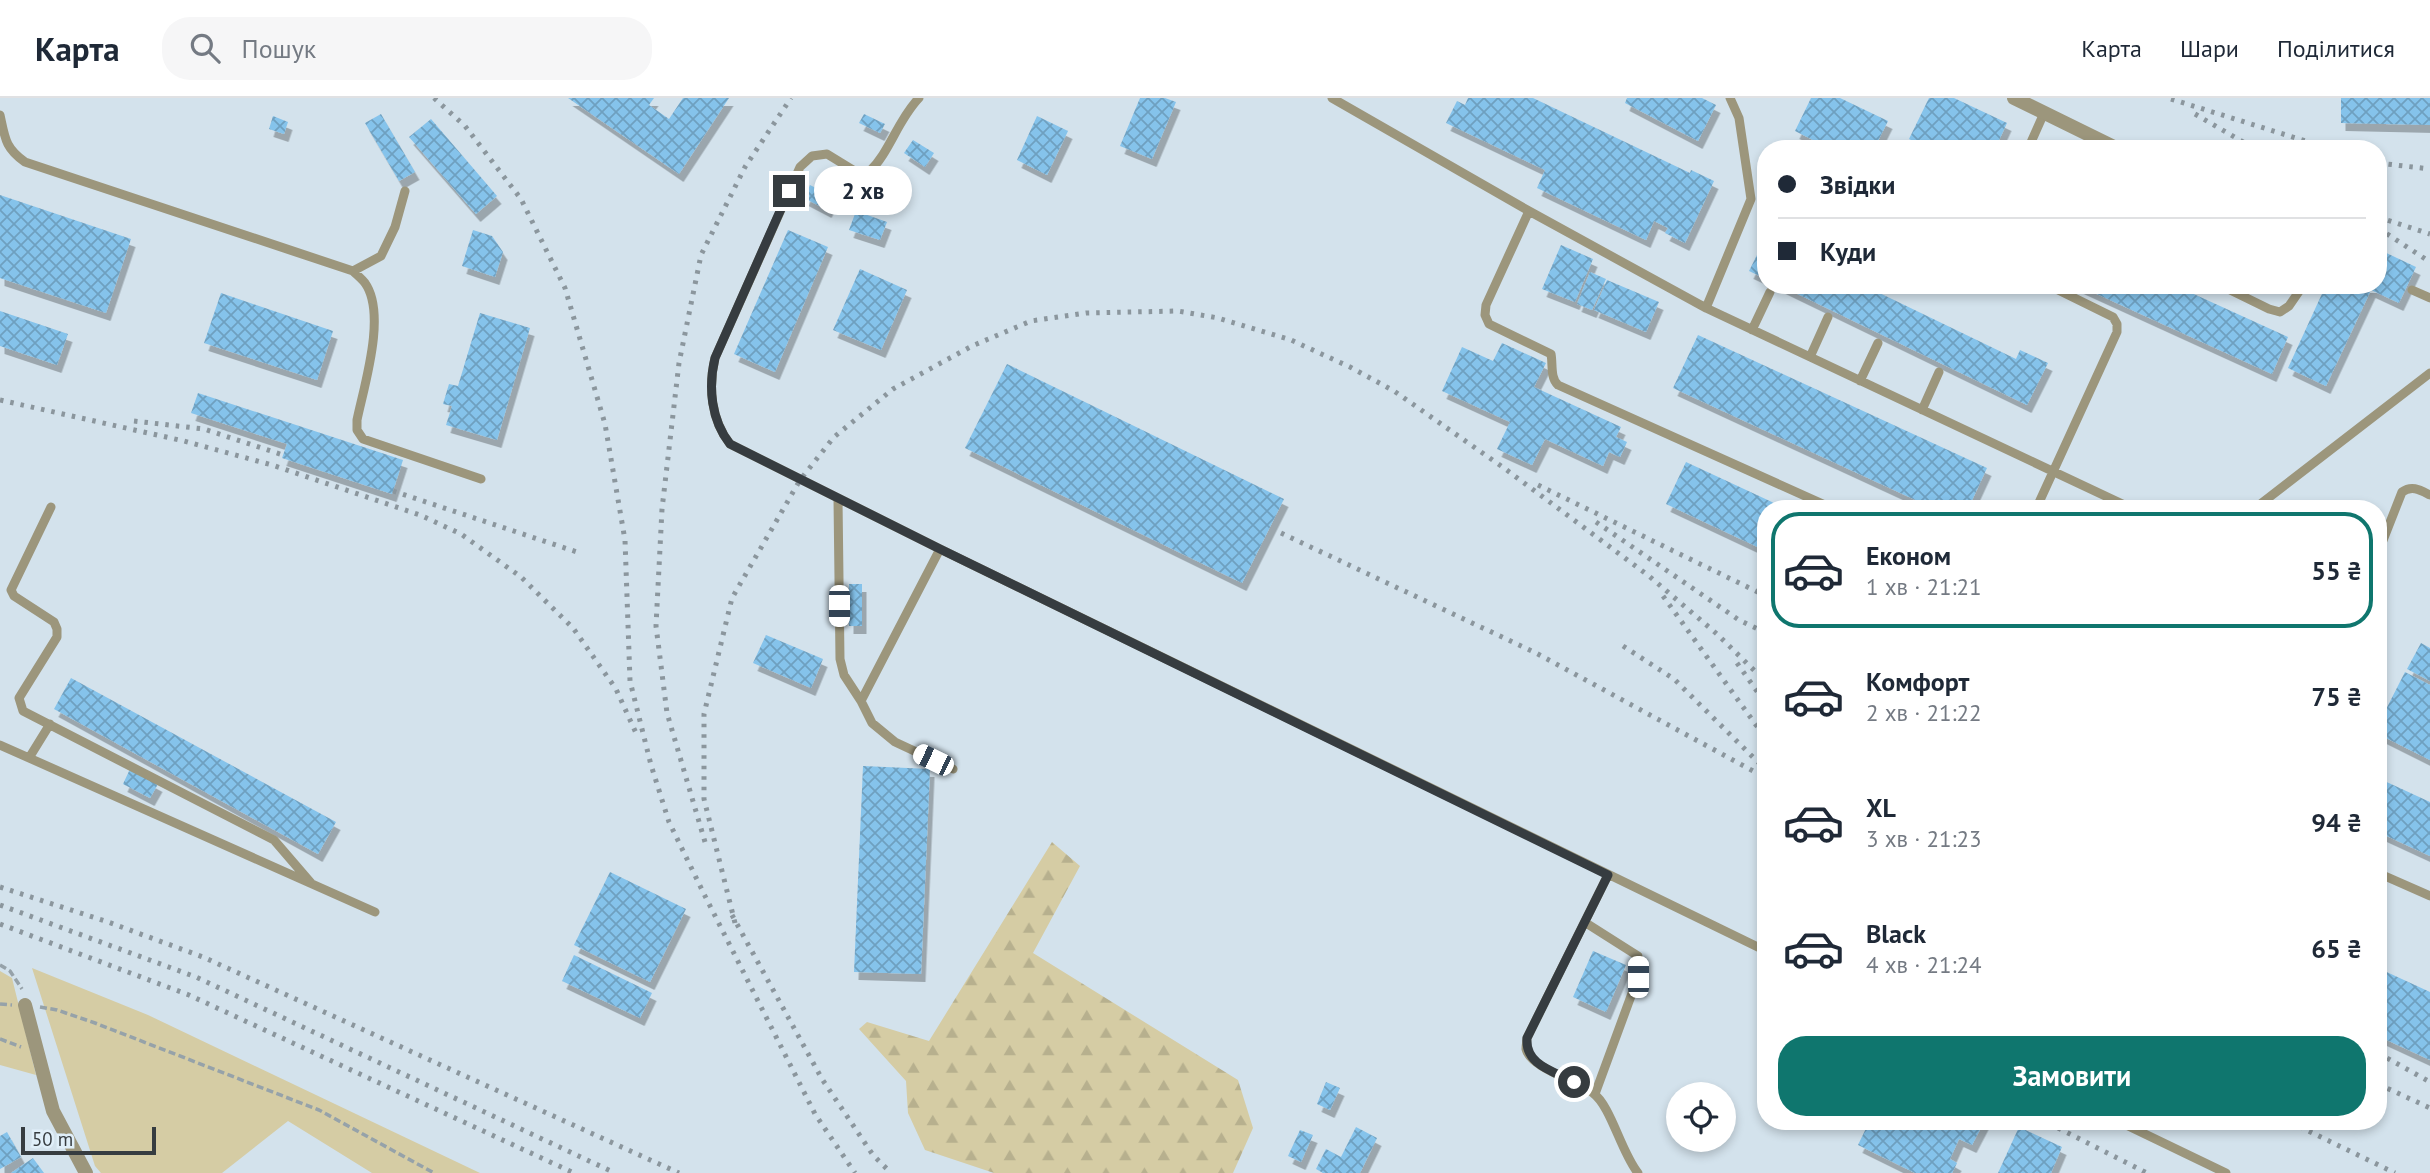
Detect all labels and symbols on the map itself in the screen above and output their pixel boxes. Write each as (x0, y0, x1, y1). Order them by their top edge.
callout: 2 хв (814, 166, 912, 216)
route end (773, 175, 805, 207)
car (829, 585, 850, 627)
car (910, 741, 957, 779)
car (1628, 956, 1649, 998)
route start (1558, 1066, 1590, 1098)
scale bar (21, 1124, 156, 1156)

